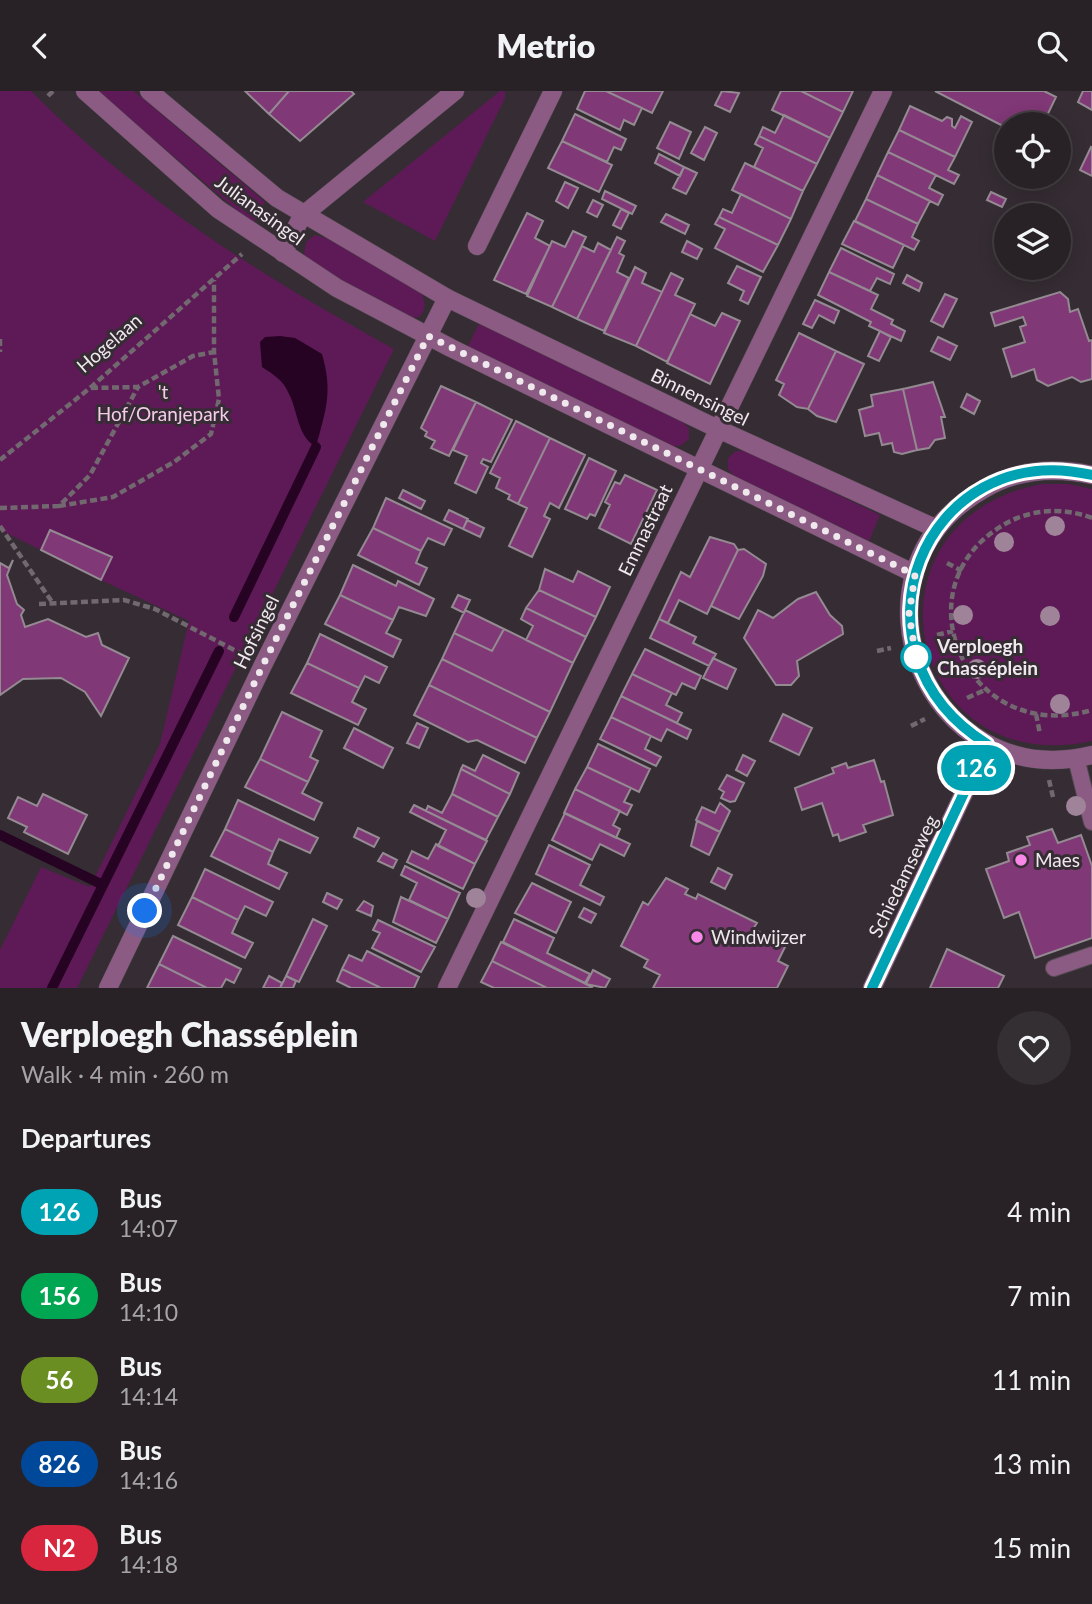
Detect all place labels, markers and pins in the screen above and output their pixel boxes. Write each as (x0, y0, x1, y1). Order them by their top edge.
place label: Verploegh Chasséplein (936, 634, 1038, 679)
marker: Verploegh Chasséplein (901, 642, 931, 672)
place label: Maes (1035, 848, 1080, 871)
marker: Maes (1013, 852, 1029, 868)
place label: Windwijzer (711, 925, 806, 948)
marker: Windwijzer (689, 929, 705, 945)

